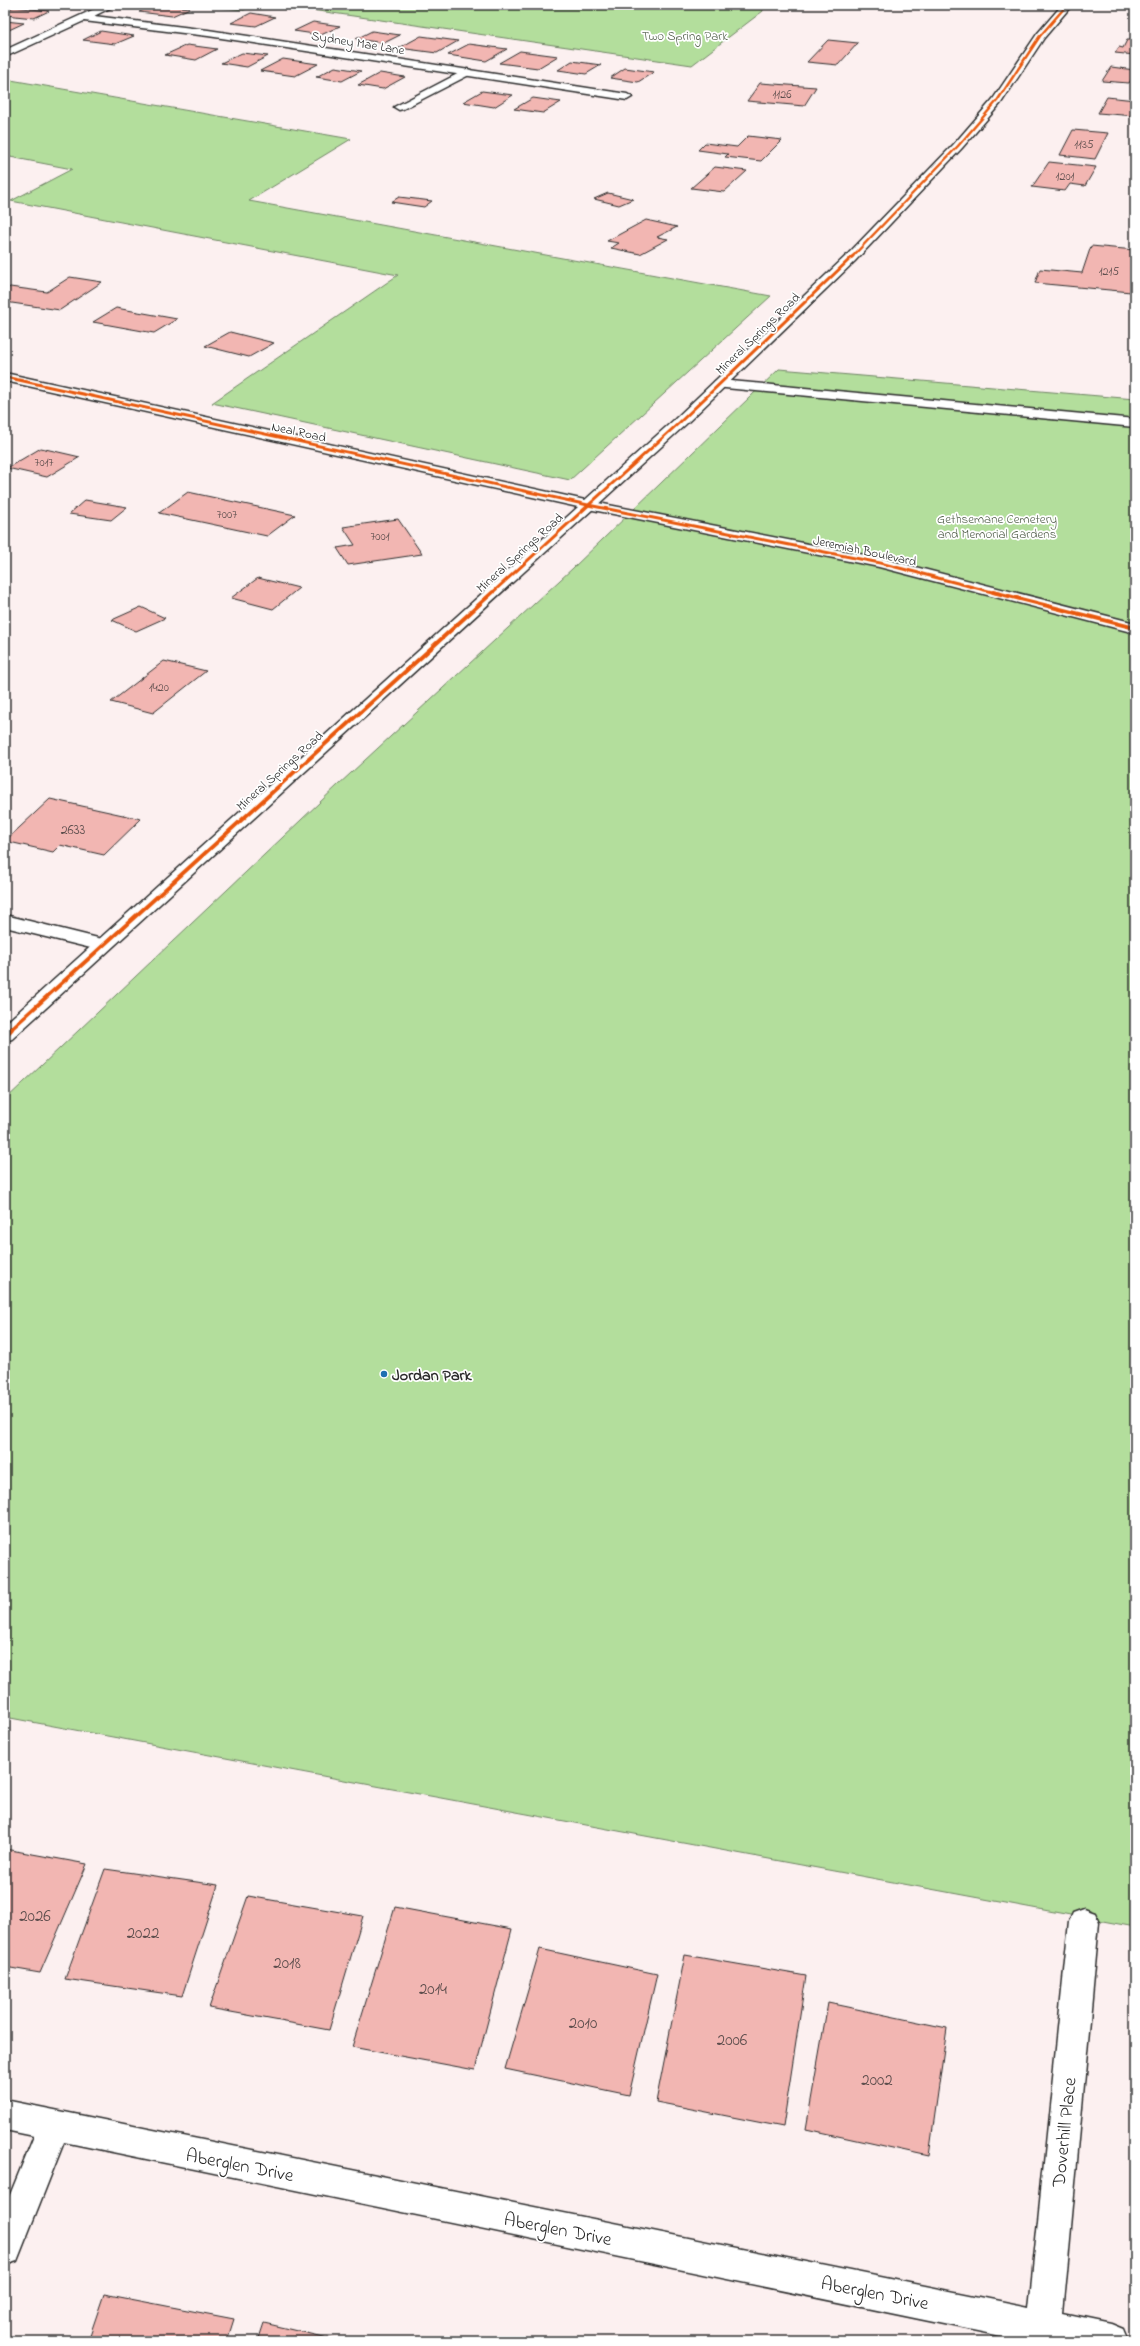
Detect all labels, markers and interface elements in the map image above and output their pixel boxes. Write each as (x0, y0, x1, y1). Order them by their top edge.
street label: Sydney Mae Lane (310, 27, 406, 61)
park label: Two Spring Park (642, 27, 728, 47)
house number: 1126 (773, 86, 792, 104)
house number: 1135 (1074, 136, 1094, 154)
house number: 1201 (1056, 168, 1075, 186)
house number: 1215 (1099, 263, 1119, 281)
street label: Mineral Springs Road (711, 288, 806, 380)
street label: Neal Road (270, 417, 328, 448)
house number: 7017 (35, 454, 53, 472)
house number: 7007 (217, 506, 237, 524)
street label: Mineral Springs Road (472, 508, 569, 598)
park label: Gethsemane Cemetery and Memorial Gardens (937, 510, 1057, 544)
house number: 7001 (370, 528, 390, 546)
street label: Jeremiah Boulevard (811, 531, 919, 572)
house number: 1420 (149, 679, 169, 697)
street label: Mineral Springs Road (232, 726, 329, 816)
house number: 2633 (61, 820, 86, 841)
place label: Jordan Park (392, 1364, 473, 1388)
marker: Jordan Park (379, 1369, 389, 1379)
house number: 2026 (19, 1904, 51, 1929)
house number: 2022 (127, 1921, 159, 1946)
house number: 2018 (273, 1951, 301, 1976)
house number: 2014 (419, 1977, 447, 2002)
house number: 2010 (569, 2011, 597, 2036)
house number: 2006 (717, 2028, 748, 2053)
house number: 2002 (861, 2068, 893, 2093)
street label: Doverhill Place (1046, 2076, 1085, 2189)
street label: Aberglen Drive (183, 2143, 296, 2192)
street label: Aberglen Drive (501, 2207, 614, 2256)
street label: Aberglen Drive (818, 2271, 931, 2320)

